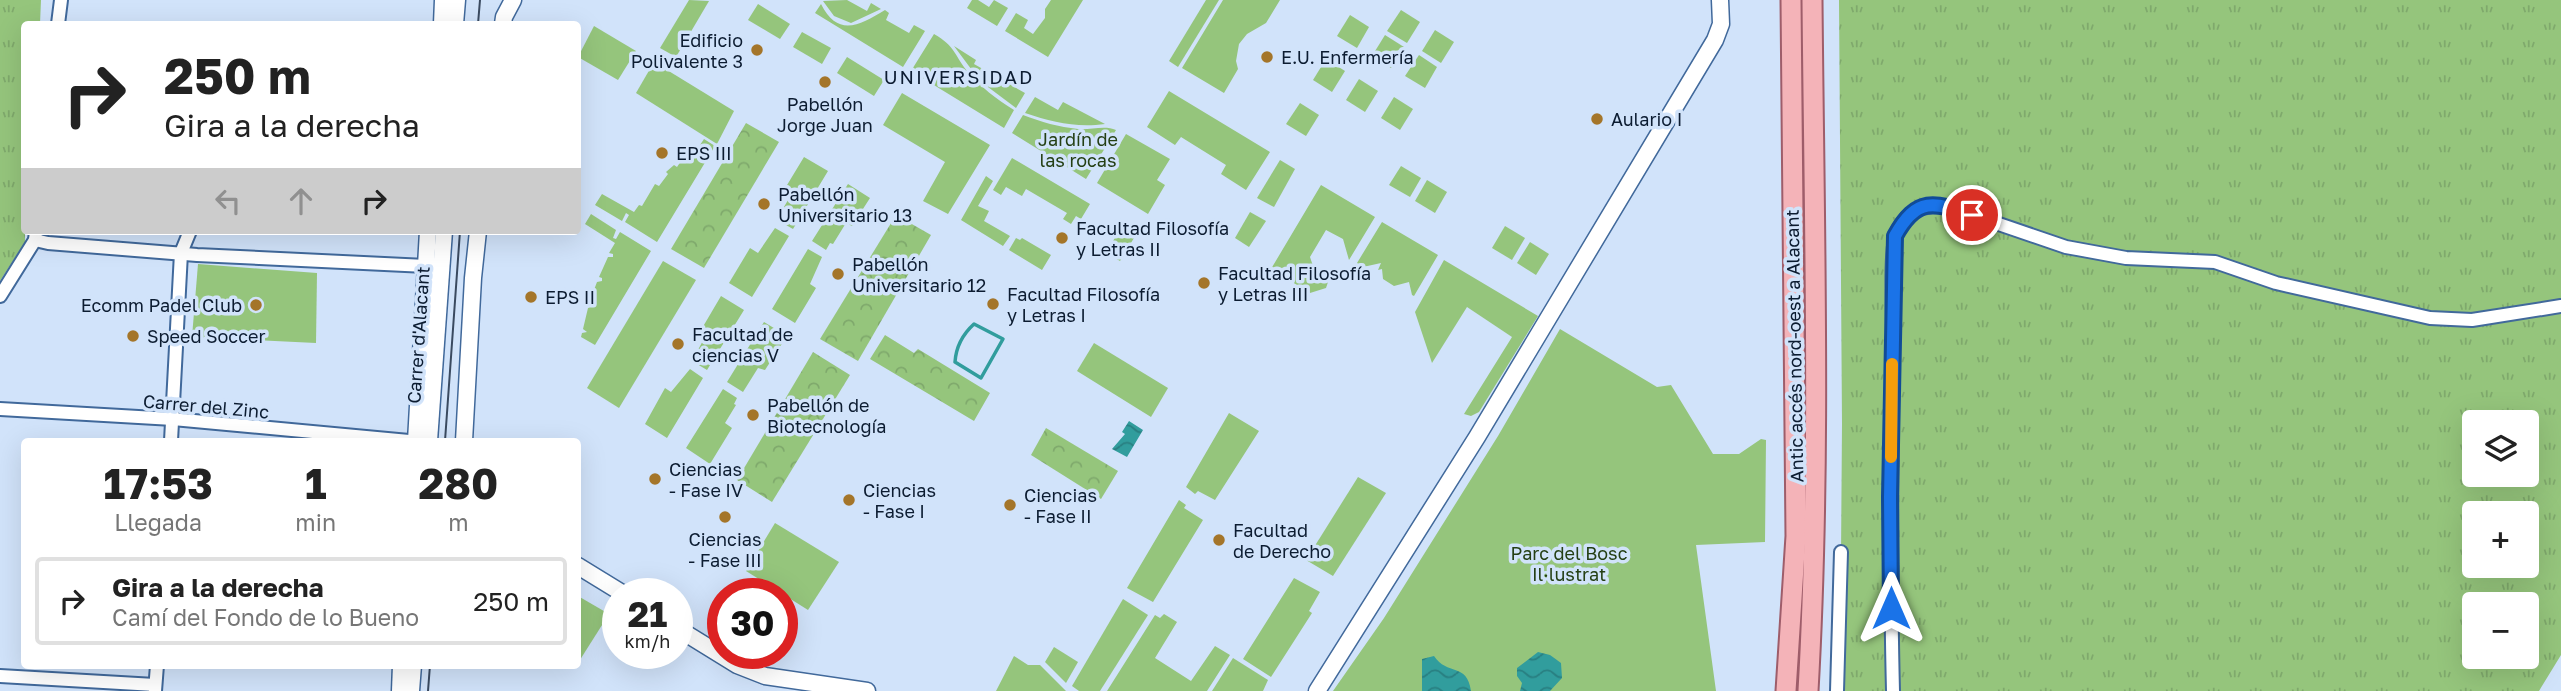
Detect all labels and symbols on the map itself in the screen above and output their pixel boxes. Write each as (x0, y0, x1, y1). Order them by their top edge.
place label: Edificio Polivalente 3 (631, 29, 743, 72)
marker: Edificio Polivalente 3 (749, 42, 765, 58)
place label: E.U. Enfermería (1281, 46, 1414, 68)
marker: E.U. Enfermería (1259, 49, 1275, 65)
district label: UNIVERSIDAD (884, 65, 1034, 88)
marker: Pabellón Jorge Juan (817, 74, 833, 90)
place label: Pabellón Jorge Juan (777, 93, 873, 136)
place label: Aulario I (1611, 108, 1682, 130)
marker: Aulario I (1589, 111, 1605, 127)
park label: Jardín de las rocas (1038, 128, 1118, 171)
place label: EPS III (676, 142, 732, 164)
marker: EPS III (654, 145, 670, 161)
place label: Pabellón Universitario 13 (778, 183, 912, 226)
pin (1942, 185, 2002, 245)
marker: Pabellón Universitario 13 (756, 196, 772, 212)
street label: Antic accés nord-oest a Alacant (1781, 209, 1807, 483)
place label: Facultad Filosofía y Letras II (1076, 217, 1229, 260)
marker: Facultad Filosofía y Letras II (1054, 230, 1070, 246)
place label: Pabellón Universitario 12 (852, 253, 986, 296)
place label: Facultad Filosofía y Letras III (1218, 262, 1371, 305)
street label: Carrer d'Alacant (402, 266, 434, 404)
marker: Pabellón Universitario 12 (830, 266, 846, 282)
marker: Facultad Filosofía y Letras III (1196, 275, 1212, 291)
place label: Facultad Filosofía y Letras I (1007, 283, 1160, 326)
place label: EPS II (545, 286, 595, 308)
marker: EPS II (523, 289, 539, 305)
place label: Ecomm Padel Club (81, 294, 242, 316)
marker: Facultad Filosofía y Letras I (985, 296, 1001, 312)
marker: Ecomm Padel Club (248, 297, 264, 313)
place label: Facultad de ciencias V (692, 323, 793, 366)
place label: Speed Soccer (147, 325, 265, 347)
marker: Speed Soccer (125, 328, 141, 344)
marker: Facultad de ciencias V (670, 336, 686, 352)
street label: Carrer del Zinc (142, 390, 270, 422)
place label: Pabellón de Biotecnología (767, 394, 886, 437)
marker: Pabellón de Biotecnología (745, 407, 761, 423)
place label: Ciencias - Fase IV (669, 458, 743, 501)
marker: Ciencias - Fase IV (647, 471, 663, 487)
place label: Ciencias - Fase I (863, 479, 936, 522)
place label: Ciencias - Fase II (1024, 484, 1097, 527)
marker: Ciencias - Fase I (841, 492, 857, 508)
marker: Ciencias - Fase II (1002, 497, 1018, 513)
marker: Ciencias - Fase III (717, 509, 733, 525)
place label: Facultad de Derecho (1233, 519, 1331, 562)
place label: Ciencias - Fase III (688, 528, 762, 571)
marker: Facultad de Derecho (1211, 532, 1227, 548)
park label: Parc del Bosc Il·lustrat (1511, 542, 1628, 585)
position arrow (1854, 571, 1928, 645)
speed limit sign: 30 (707, 578, 798, 669)

